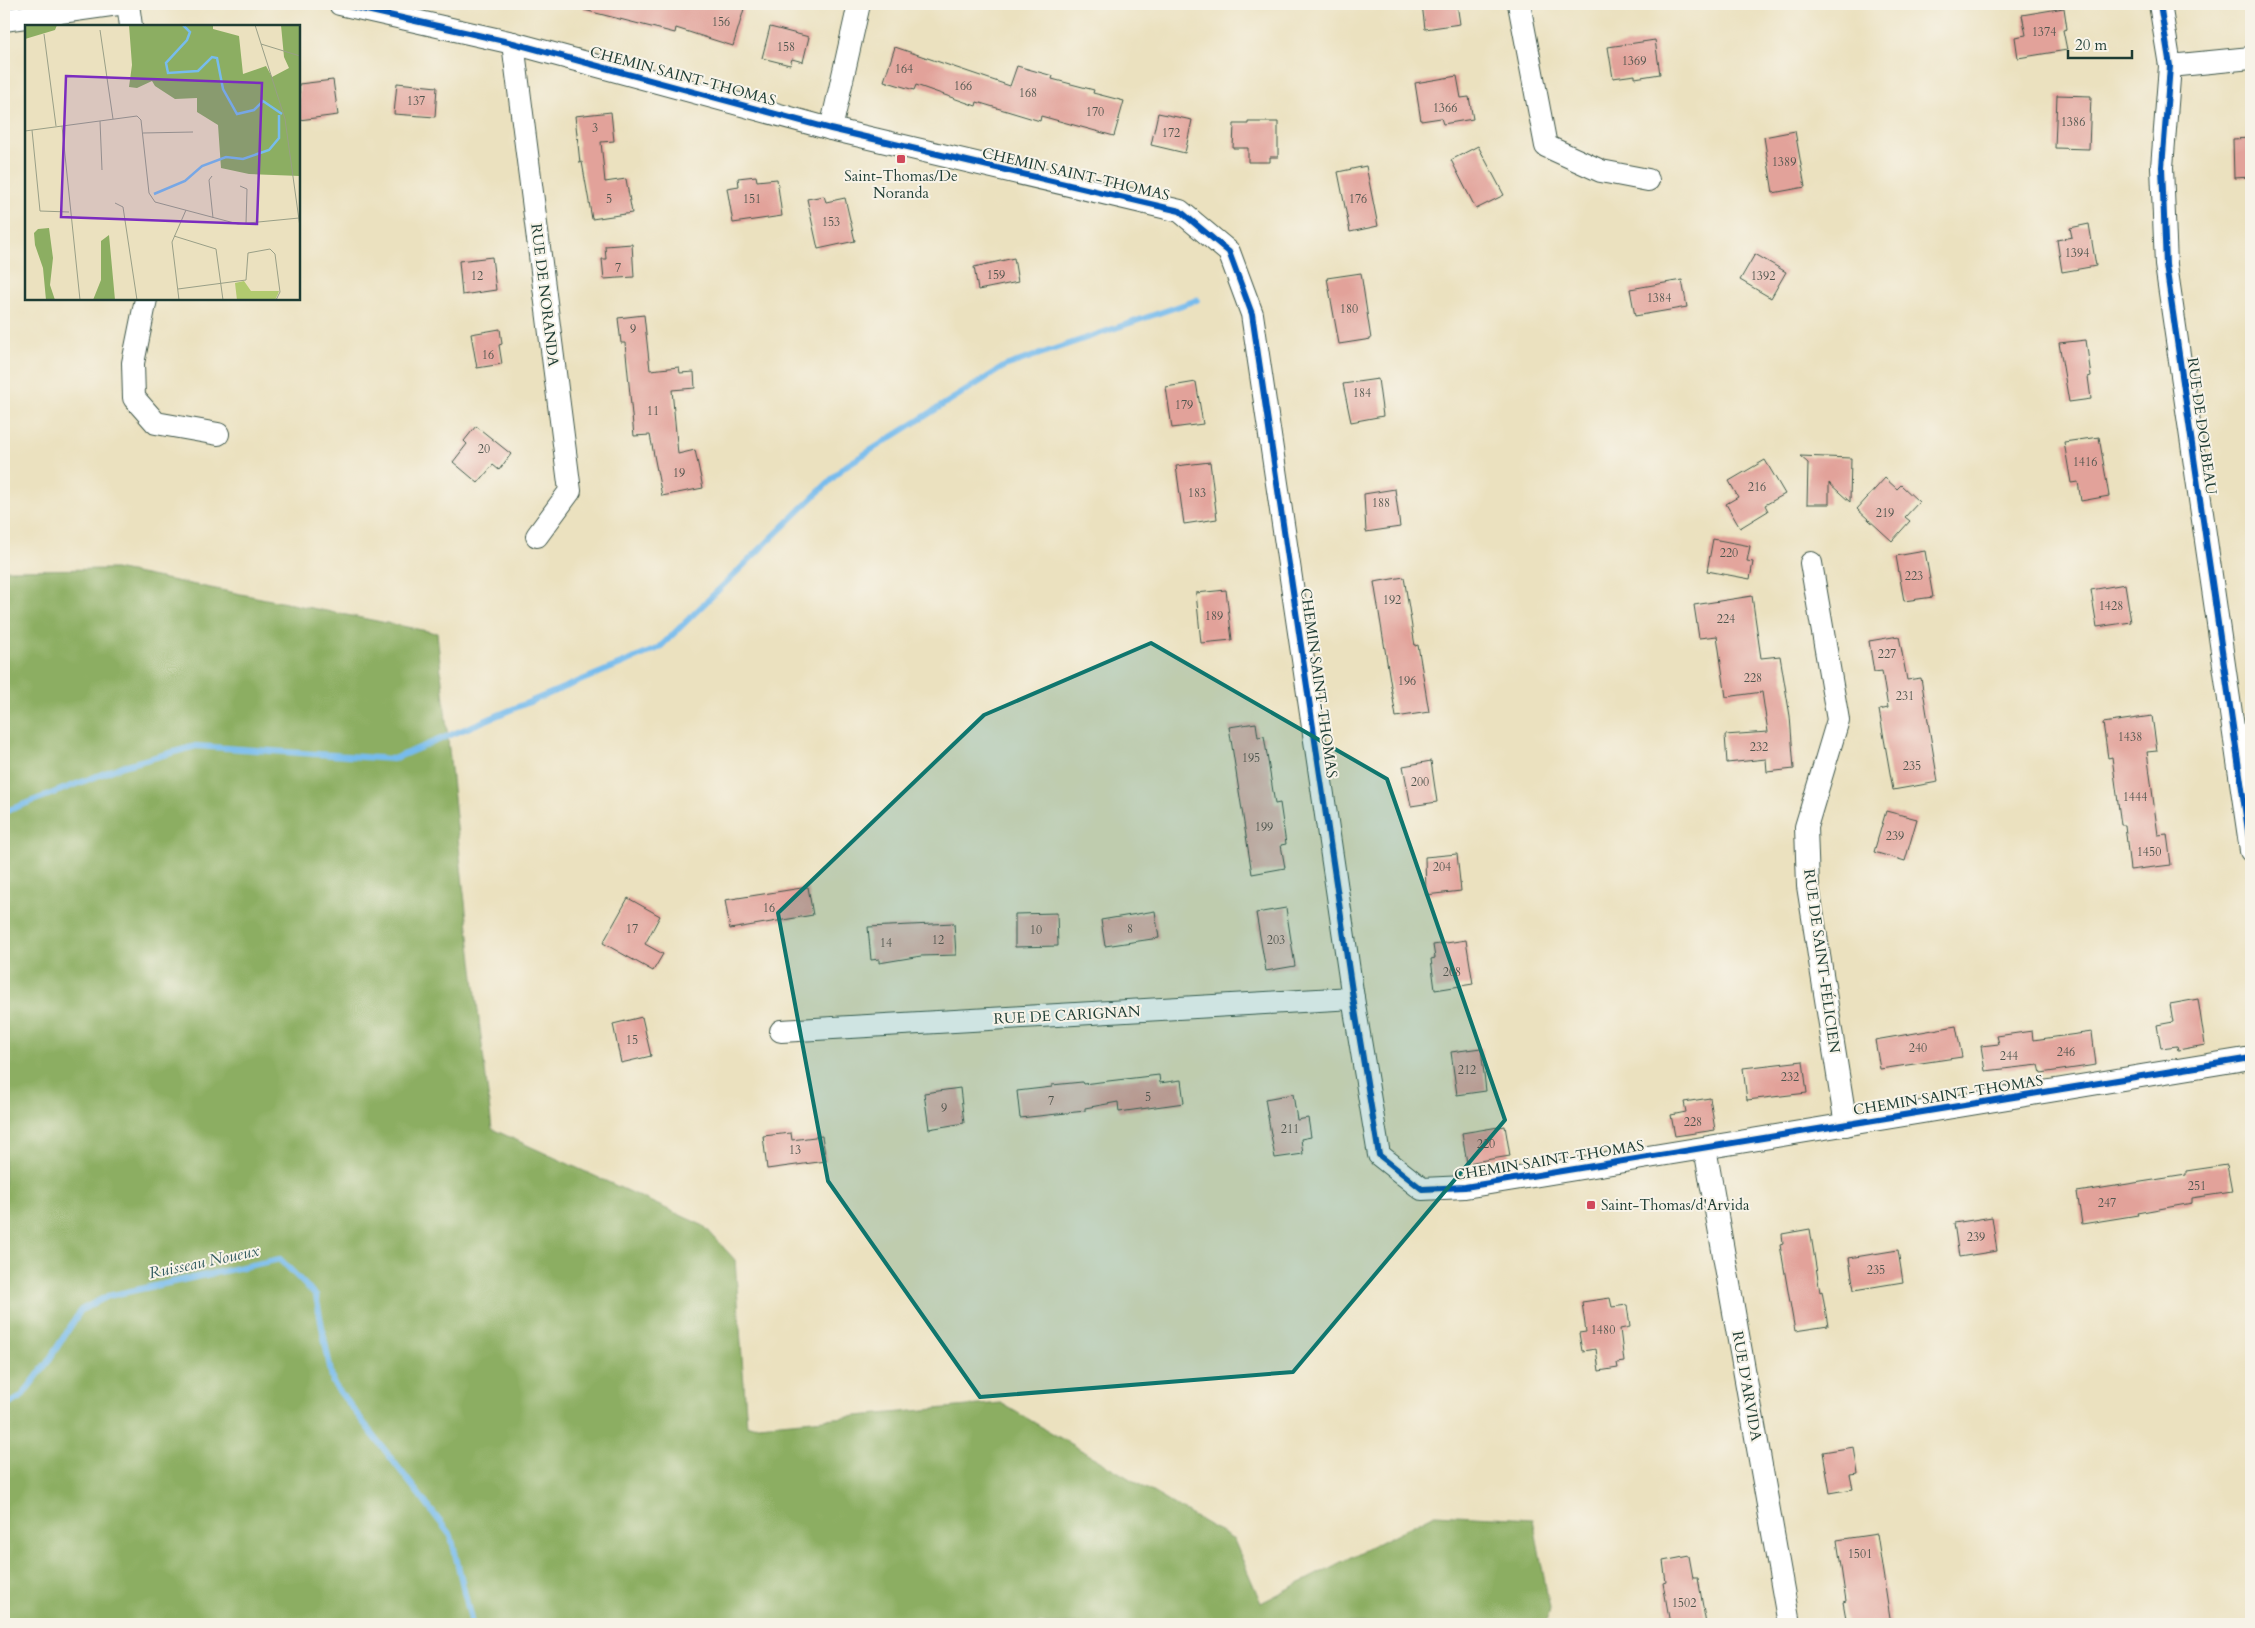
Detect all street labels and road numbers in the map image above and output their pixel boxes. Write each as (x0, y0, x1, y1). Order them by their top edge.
street label: CHEMIN SAINT-THOMAS (588, 42, 778, 110)
street label: CHEMIN SAINT-THOMAS (980, 143, 1172, 205)
street label: RUE DE NORANDA (526, 222, 564, 368)
street label: RUE DE DOLBEAU (2182, 356, 2222, 496)
street label: CHEMIN SAINT-THOMAS (1296, 587, 1342, 779)
street label: RUE DE SAINT-FÉLICIEN (1799, 868, 1845, 1055)
street label: RUE DE CARIGNAN (993, 1001, 1141, 1029)
street label: CHEMIN SAINT-THOMAS (1852, 1070, 2044, 1120)
street label: CHEMIN SAINT-THOMAS (1453, 1135, 1645, 1185)
street label: RUE D'ARVIDA (1727, 1329, 1767, 1443)

